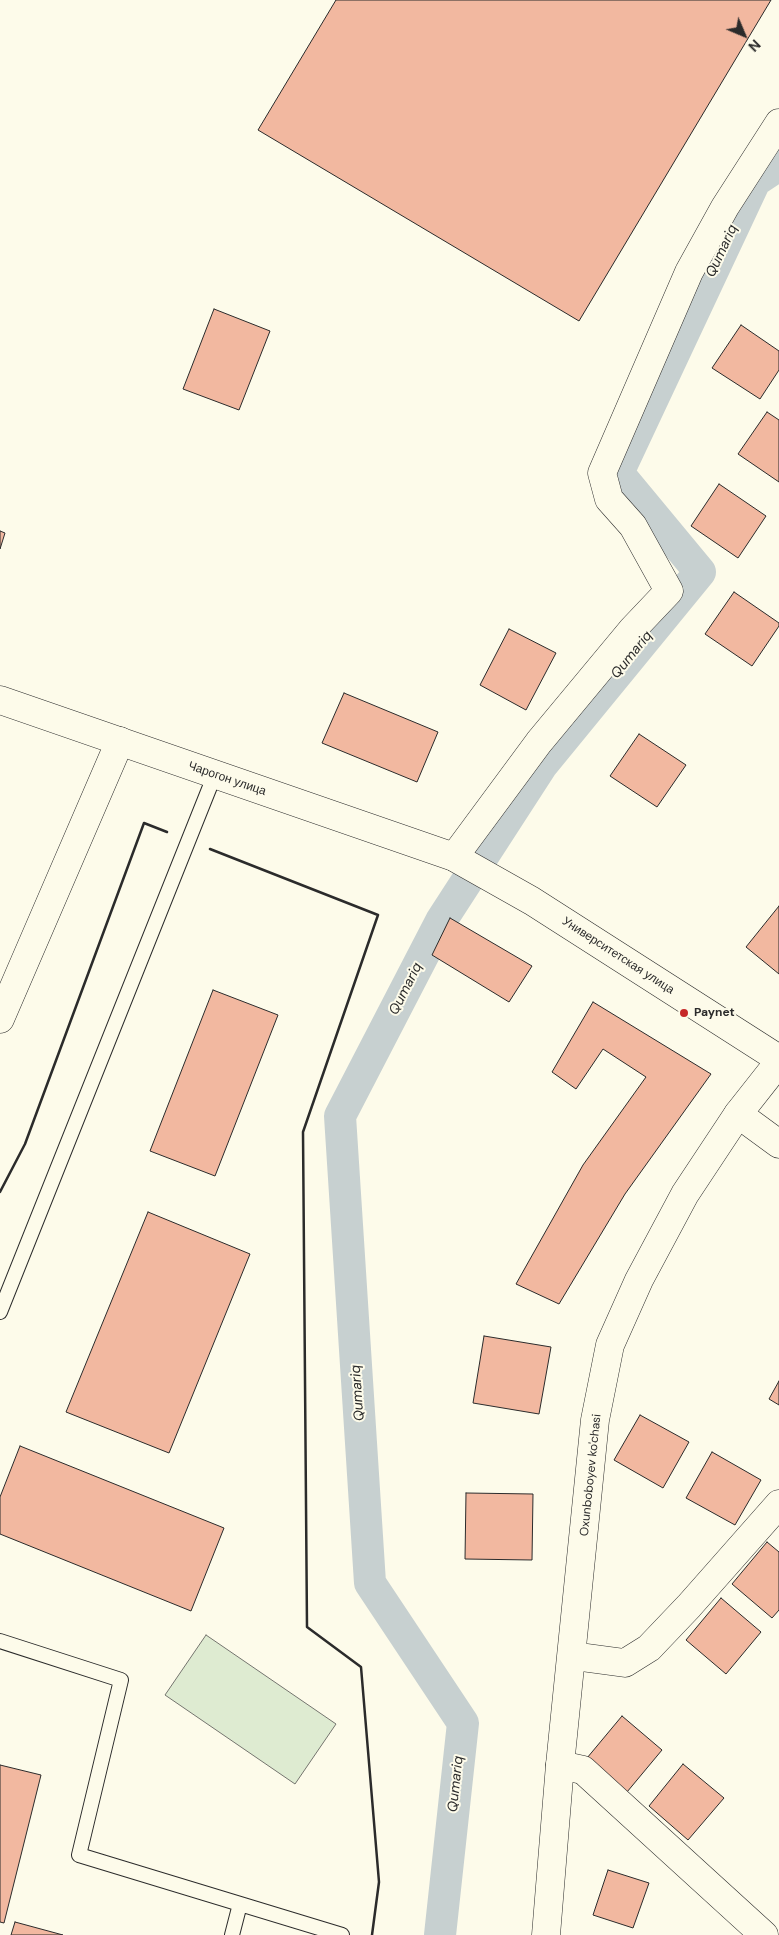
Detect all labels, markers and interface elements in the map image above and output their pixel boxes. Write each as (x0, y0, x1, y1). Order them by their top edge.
north arrow (719, 10, 769, 60)
text: N (745, 36, 765, 56)
water label: Qumariq (702, 222, 742, 280)
water label: Qumariq (608, 628, 656, 682)
street label: Чарогон улица (186, 759, 268, 799)
street label: Университетская улица (559, 914, 677, 998)
water label: Qumariq (386, 960, 426, 1018)
place label: Paynet (694, 1006, 735, 1020)
marker: Paynet (678, 1007, 690, 1019)
water label: Qumariq (348, 1364, 368, 1422)
street label: Oxunboboyev ko'chasi (577, 1413, 605, 1537)
water label: Qumariq (445, 1755, 467, 1813)

